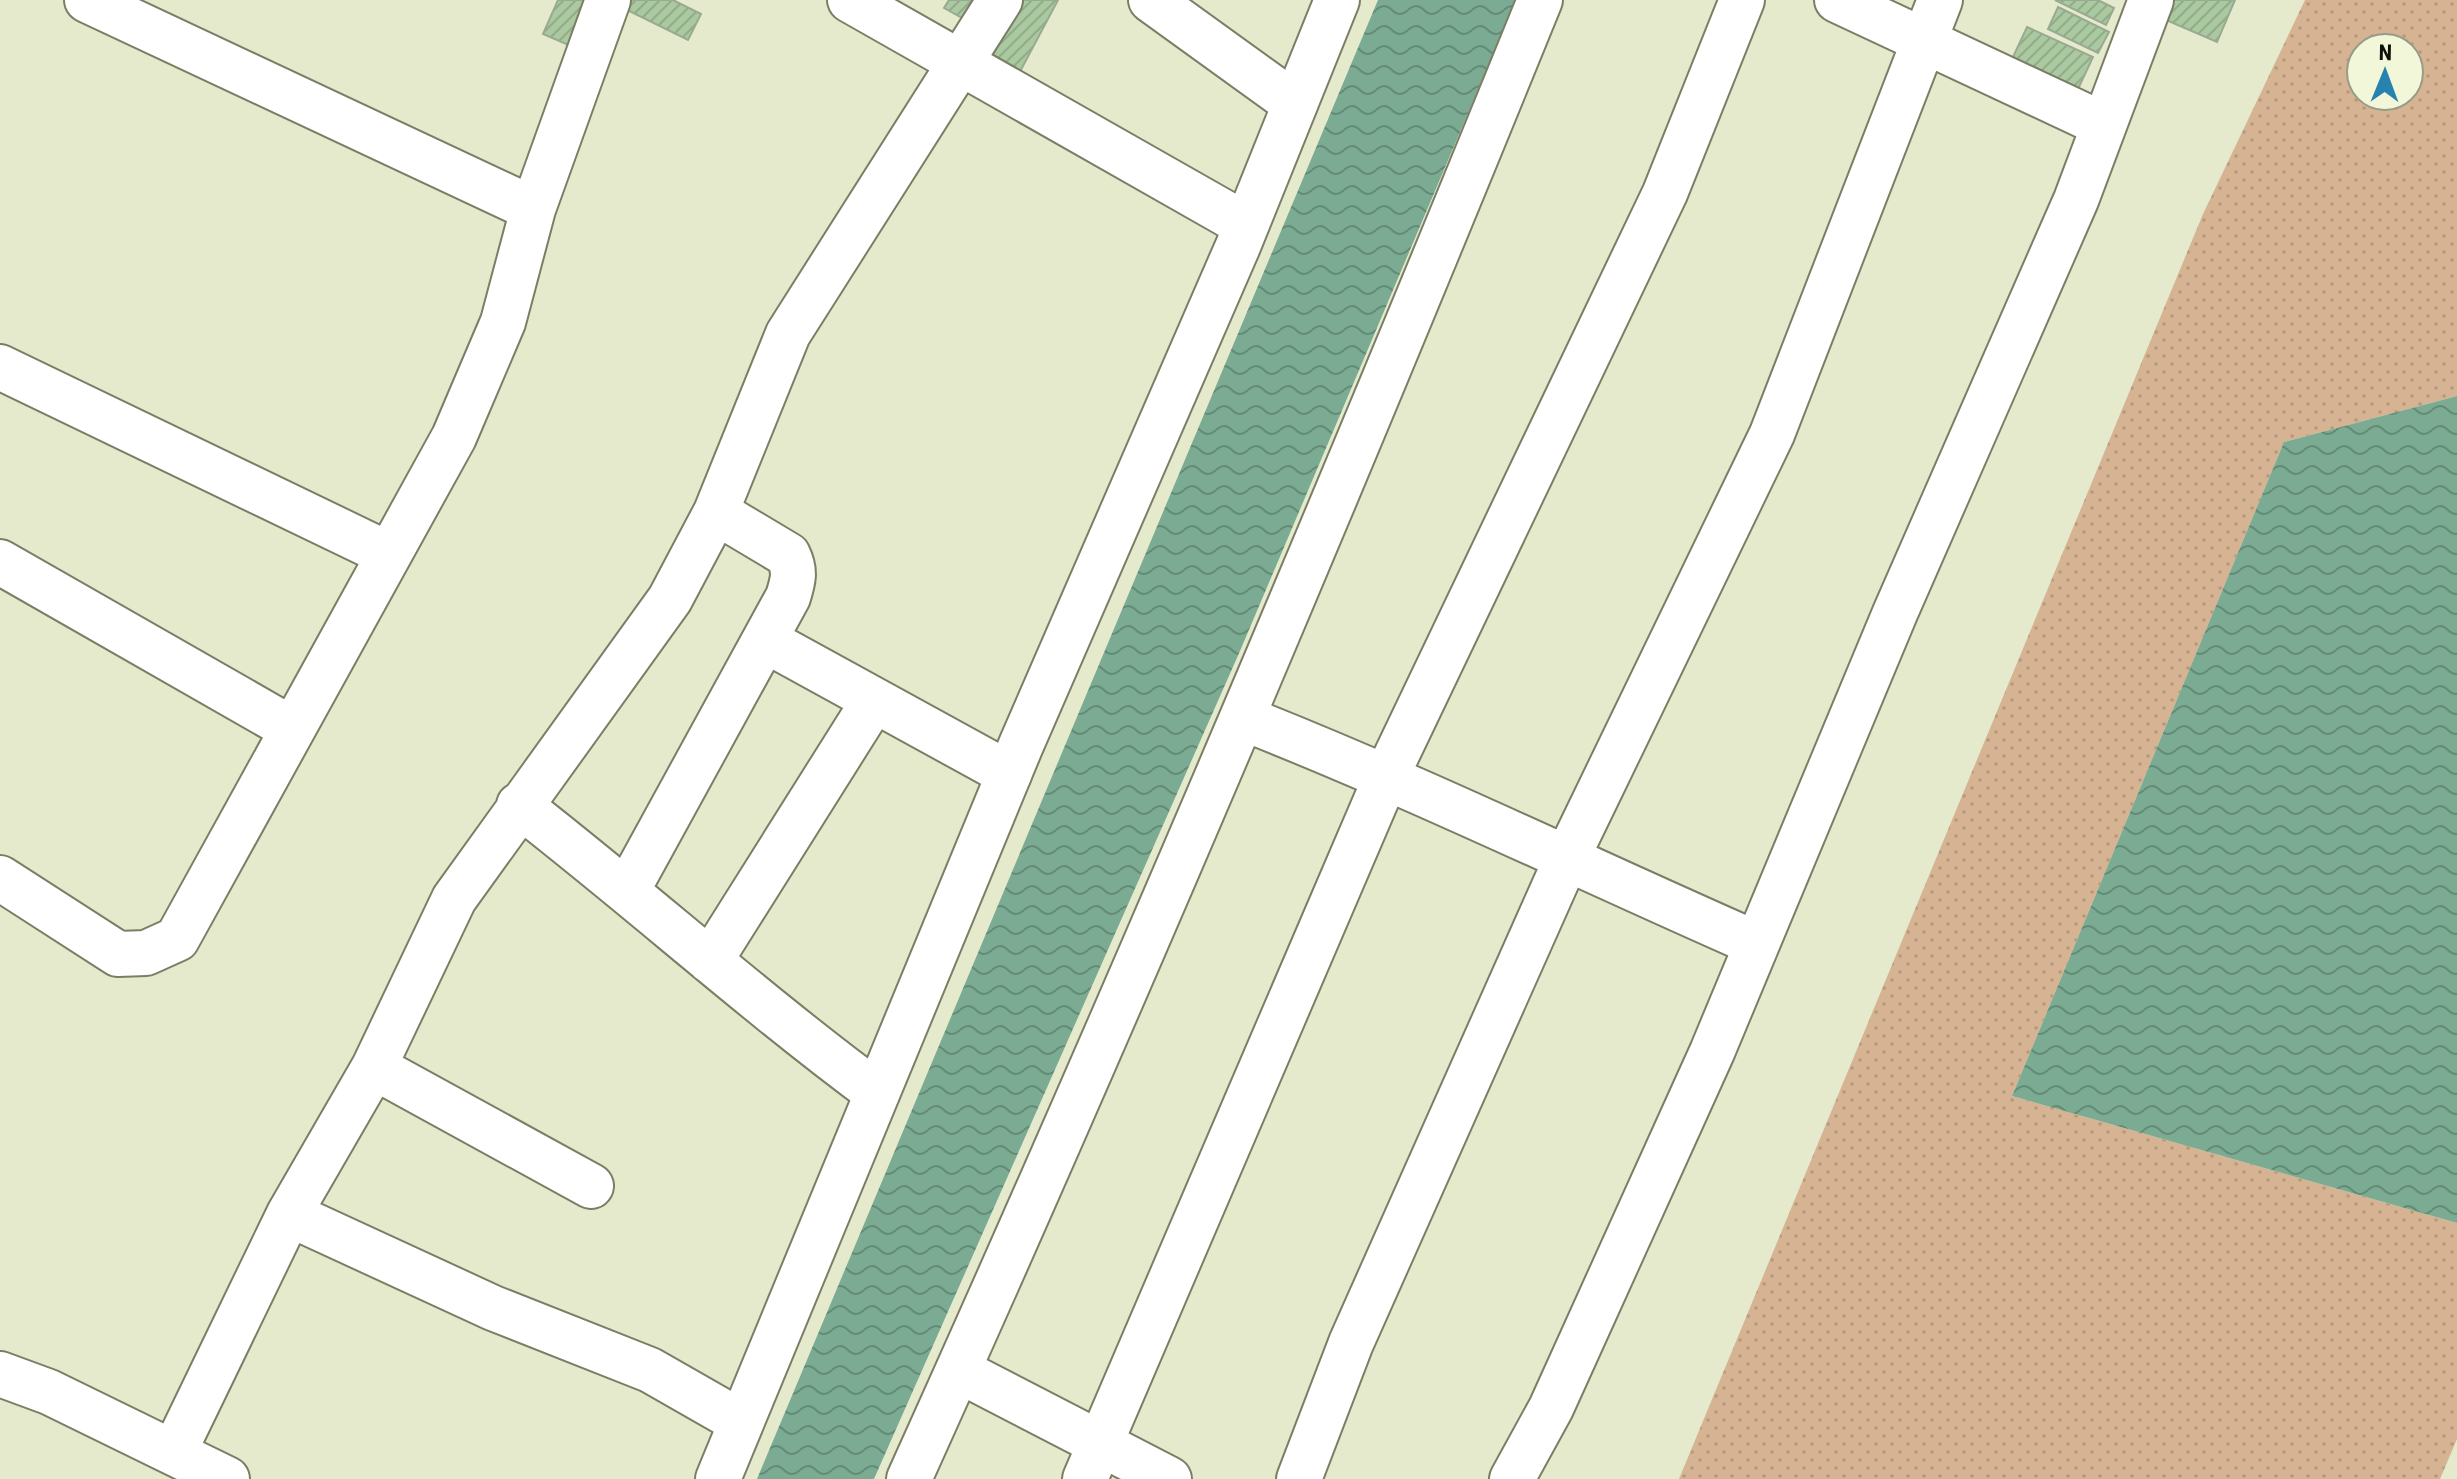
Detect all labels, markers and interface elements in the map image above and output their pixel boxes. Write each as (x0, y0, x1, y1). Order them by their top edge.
north arrow (2345, 32, 2425, 112)
text: N (2378, 40, 2392, 65)

